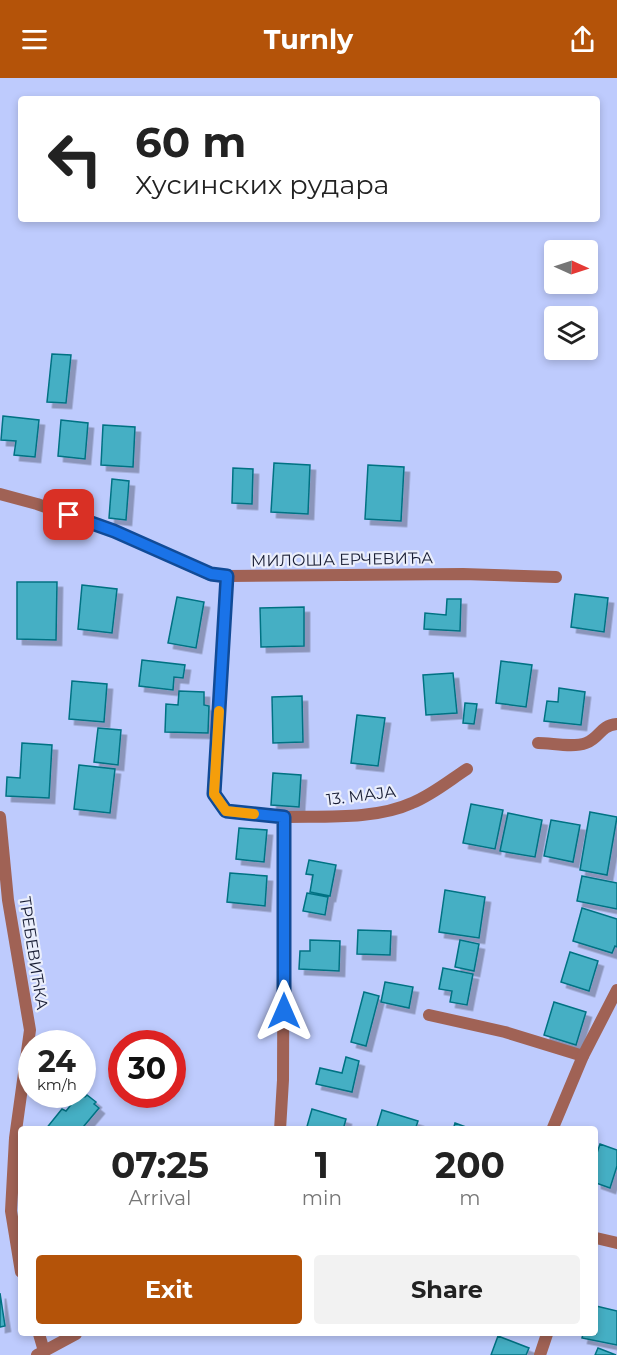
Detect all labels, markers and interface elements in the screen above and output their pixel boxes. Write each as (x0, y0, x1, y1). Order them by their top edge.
icon: menu (18, 23, 51, 56)
text: Turnly (264, 23, 353, 56)
icon: share (566, 23, 599, 56)
text: 60 m (135, 116, 246, 168)
icon: left (36, 120, 114, 198)
text: Хусинских рудара (135, 168, 389, 201)
north arrow (544, 240, 598, 294)
map controls (544, 240, 598, 360)
button: layers (544, 306, 598, 360)
pin (43, 489, 94, 540)
icon: arrive (52, 498, 85, 531)
street label: МИЛОША ЕРЧЕВИЋА (251, 548, 433, 571)
street label: 13. МАЈА (325, 782, 397, 809)
street label: ТРЕБЕВИЋКА (15, 895, 52, 1011)
position arrow (252, 979, 316, 1043)
speed limit sign: 30 (108, 1030, 186, 1108)
text: 24 (38, 1043, 76, 1080)
text: km/h (37, 1075, 77, 1094)
text: 07:25 (111, 1143, 209, 1187)
text: 1 (315, 1143, 329, 1187)
text: 200 (435, 1143, 505, 1187)
text: Arrival (128, 1186, 191, 1210)
text: min (302, 1186, 342, 1210)
text: m (459, 1186, 481, 1210)
button: Exit (36, 1255, 302, 1324)
button: Share (314, 1255, 580, 1324)

